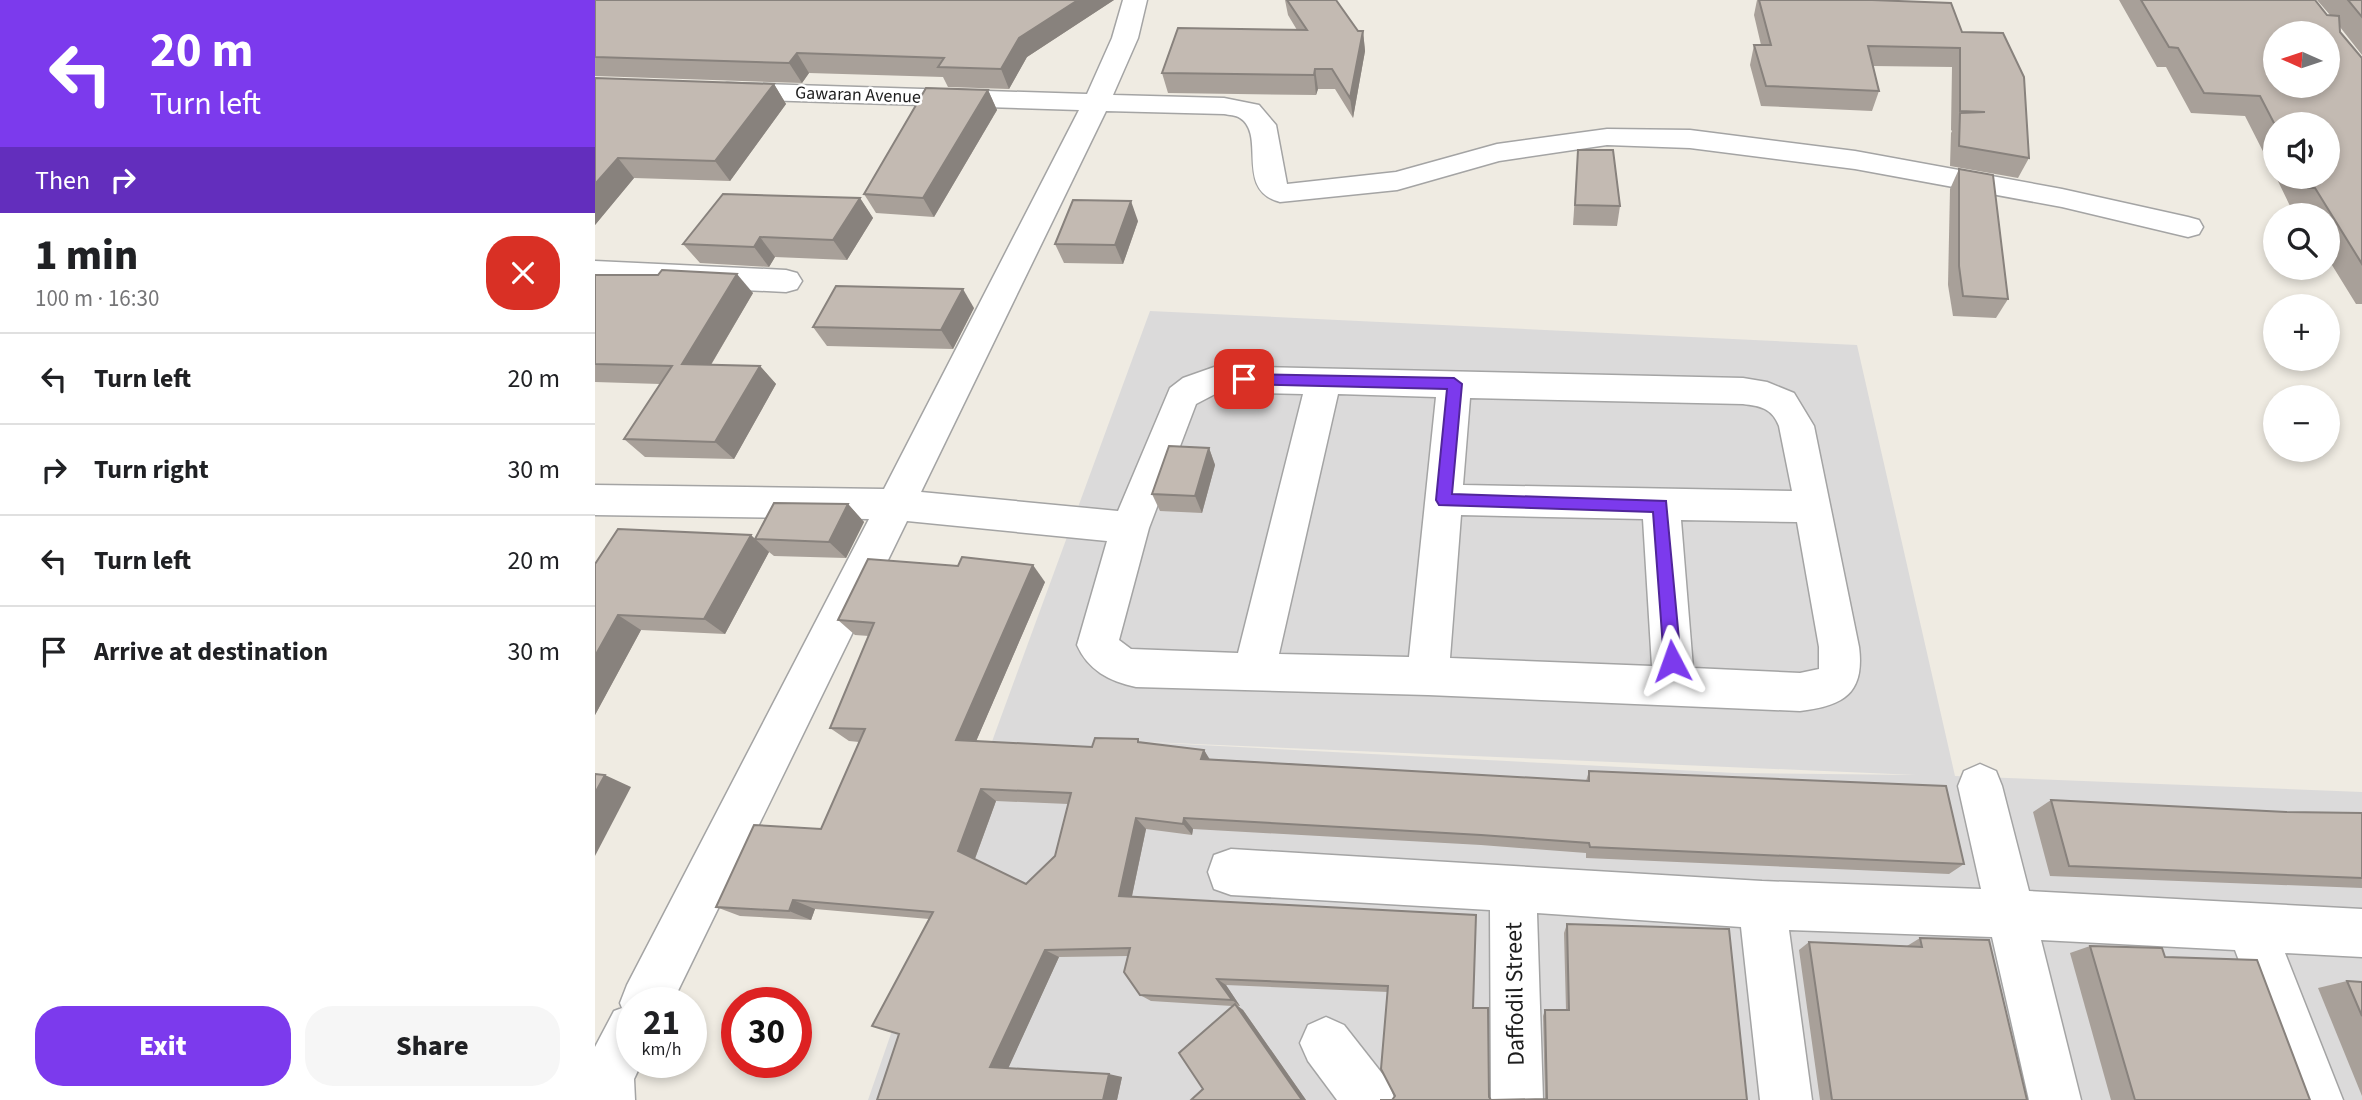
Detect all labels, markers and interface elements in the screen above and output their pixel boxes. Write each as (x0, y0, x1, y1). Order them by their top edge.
text: 20 m (150, 16, 254, 86)
north arrow (2263, 21, 2340, 98)
map controls (2263, 21, 2340, 462)
icon: left (35, 28, 126, 119)
street label: Gawaran Avenue (795, 80, 921, 110)
text: Turn left (150, 81, 261, 127)
button: sound (2263, 112, 2340, 189)
icon: right (104, 161, 142, 199)
text: Then (35, 162, 90, 199)
button: search (2263, 203, 2340, 280)
text: 1 min (35, 226, 138, 286)
button: close (486, 236, 560, 310)
text: 100 m · 16:30 (35, 282, 159, 315)
button: + (2263, 294, 2340, 371)
pin (1214, 349, 1274, 409)
icon: left (35, 360, 73, 398)
text: Turn left (94, 360, 191, 397)
text: 20 m (507, 360, 560, 397)
icon: arrive (1225, 360, 1263, 398)
button: − (2263, 385, 2340, 462)
icon: right (35, 451, 73, 489)
text: Turn right (94, 451, 209, 488)
text: 30 m (507, 451, 560, 488)
icon: left (35, 542, 73, 580)
text: Turn left (94, 542, 191, 579)
text: 20 m (507, 542, 560, 579)
position arrow (1635, 624, 1709, 698)
icon: arrive (35, 633, 73, 671)
text: Arrive at destination (94, 633, 328, 670)
text: 30 m (507, 633, 560, 670)
street label: Daffodil Street (1496, 922, 1534, 1066)
speed limit sign: 30 (721, 987, 812, 1078)
text: 21 (643, 998, 680, 1048)
button: Exit (35, 1006, 291, 1086)
button: Share (305, 1006, 560, 1086)
text: km/h (642, 1037, 681, 1062)

